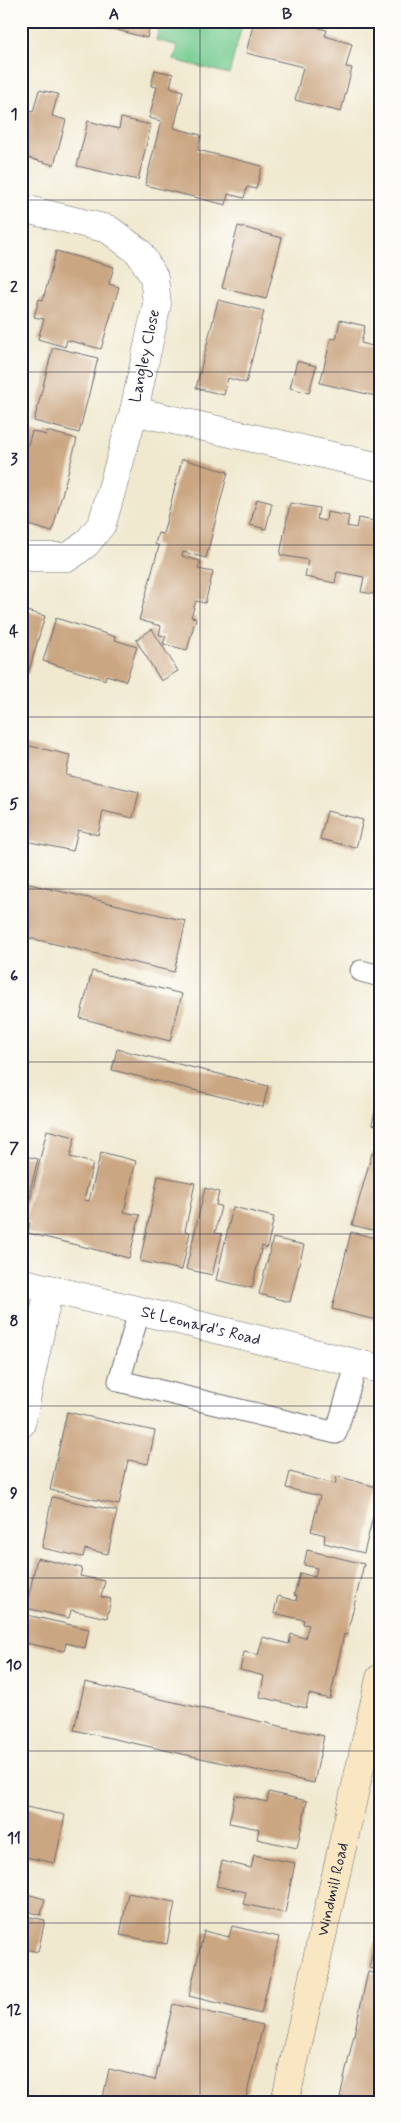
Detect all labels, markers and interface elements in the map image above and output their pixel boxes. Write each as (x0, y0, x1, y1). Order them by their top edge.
text: A (109, 4, 119, 25)
text: B (282, 4, 292, 25)
text: 1 (10, 104, 18, 125)
text: 2 (10, 277, 18, 298)
street label: Langley Close (125, 308, 166, 405)
text: 3 (10, 449, 18, 470)
text: 4 (9, 621, 19, 642)
text: 5 (9, 794, 19, 815)
text: 6 (10, 966, 18, 987)
text: 7 (9, 1138, 19, 1159)
street label: St Leonard's Road (139, 1301, 263, 1350)
text: 8 (9, 1311, 19, 1332)
text: 9 (10, 1483, 18, 1504)
text: 10 (6, 1655, 22, 1676)
text: 11 (7, 1828, 21, 1849)
street label: Windmill Road (312, 1840, 353, 1938)
text: 12 (6, 2000, 22, 2021)

